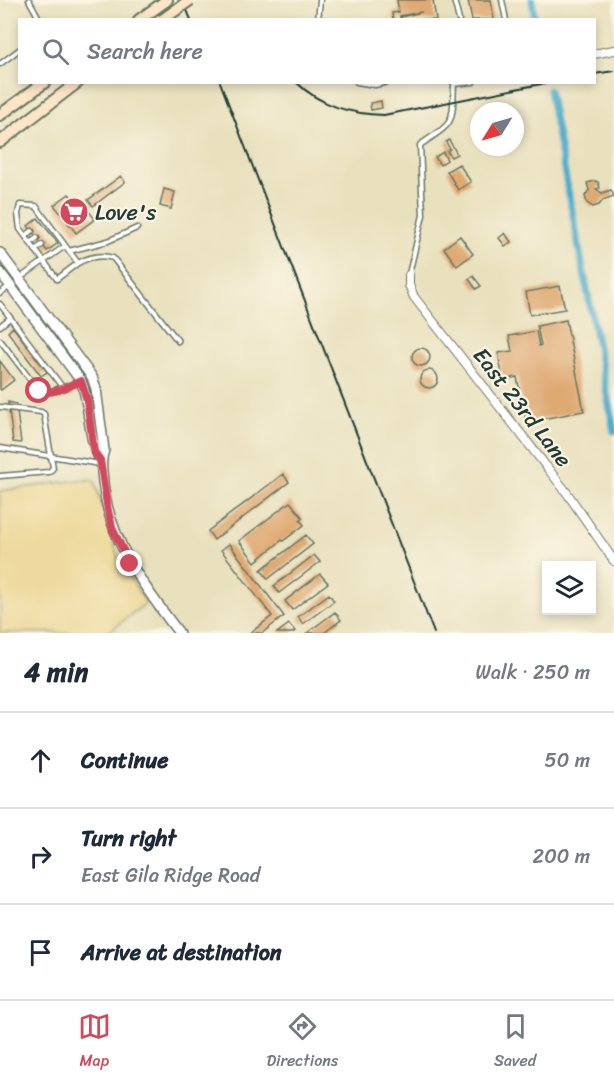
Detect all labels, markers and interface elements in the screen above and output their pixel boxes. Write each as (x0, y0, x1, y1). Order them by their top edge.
search box (18, 18, 596, 84)
text: Search here (87, 32, 203, 71)
icon: search (39, 35, 72, 68)
north arrow (470, 102, 524, 156)
place label: Love's (95, 193, 157, 232)
supermarket icon: Love's (58, 196, 90, 228)
street label: East 23rd Lane (463, 338, 582, 476)
route start (25, 377, 51, 403)
route end (116, 550, 142, 576)
map controls (542, 561, 596, 615)
button: layers (542, 561, 596, 615)
text: 4 min (24, 649, 88, 695)
text: Walk · 250 m (476, 655, 590, 690)
text: Continue (81, 741, 169, 780)
text: 50 m (545, 743, 590, 778)
icon: ahead (24, 744, 57, 777)
text: Turn right (81, 819, 176, 858)
text: 200 m (533, 839, 590, 874)
icon: right (24, 840, 57, 873)
text: East Gila Ridge Road (81, 858, 260, 893)
text: Arrive at destination (81, 933, 282, 972)
icon: arrive (24, 936, 57, 969)
tab: Map (78, 1010, 111, 1075)
tab: Directions (267, 1010, 338, 1075)
tab: Saved (494, 1010, 536, 1075)

